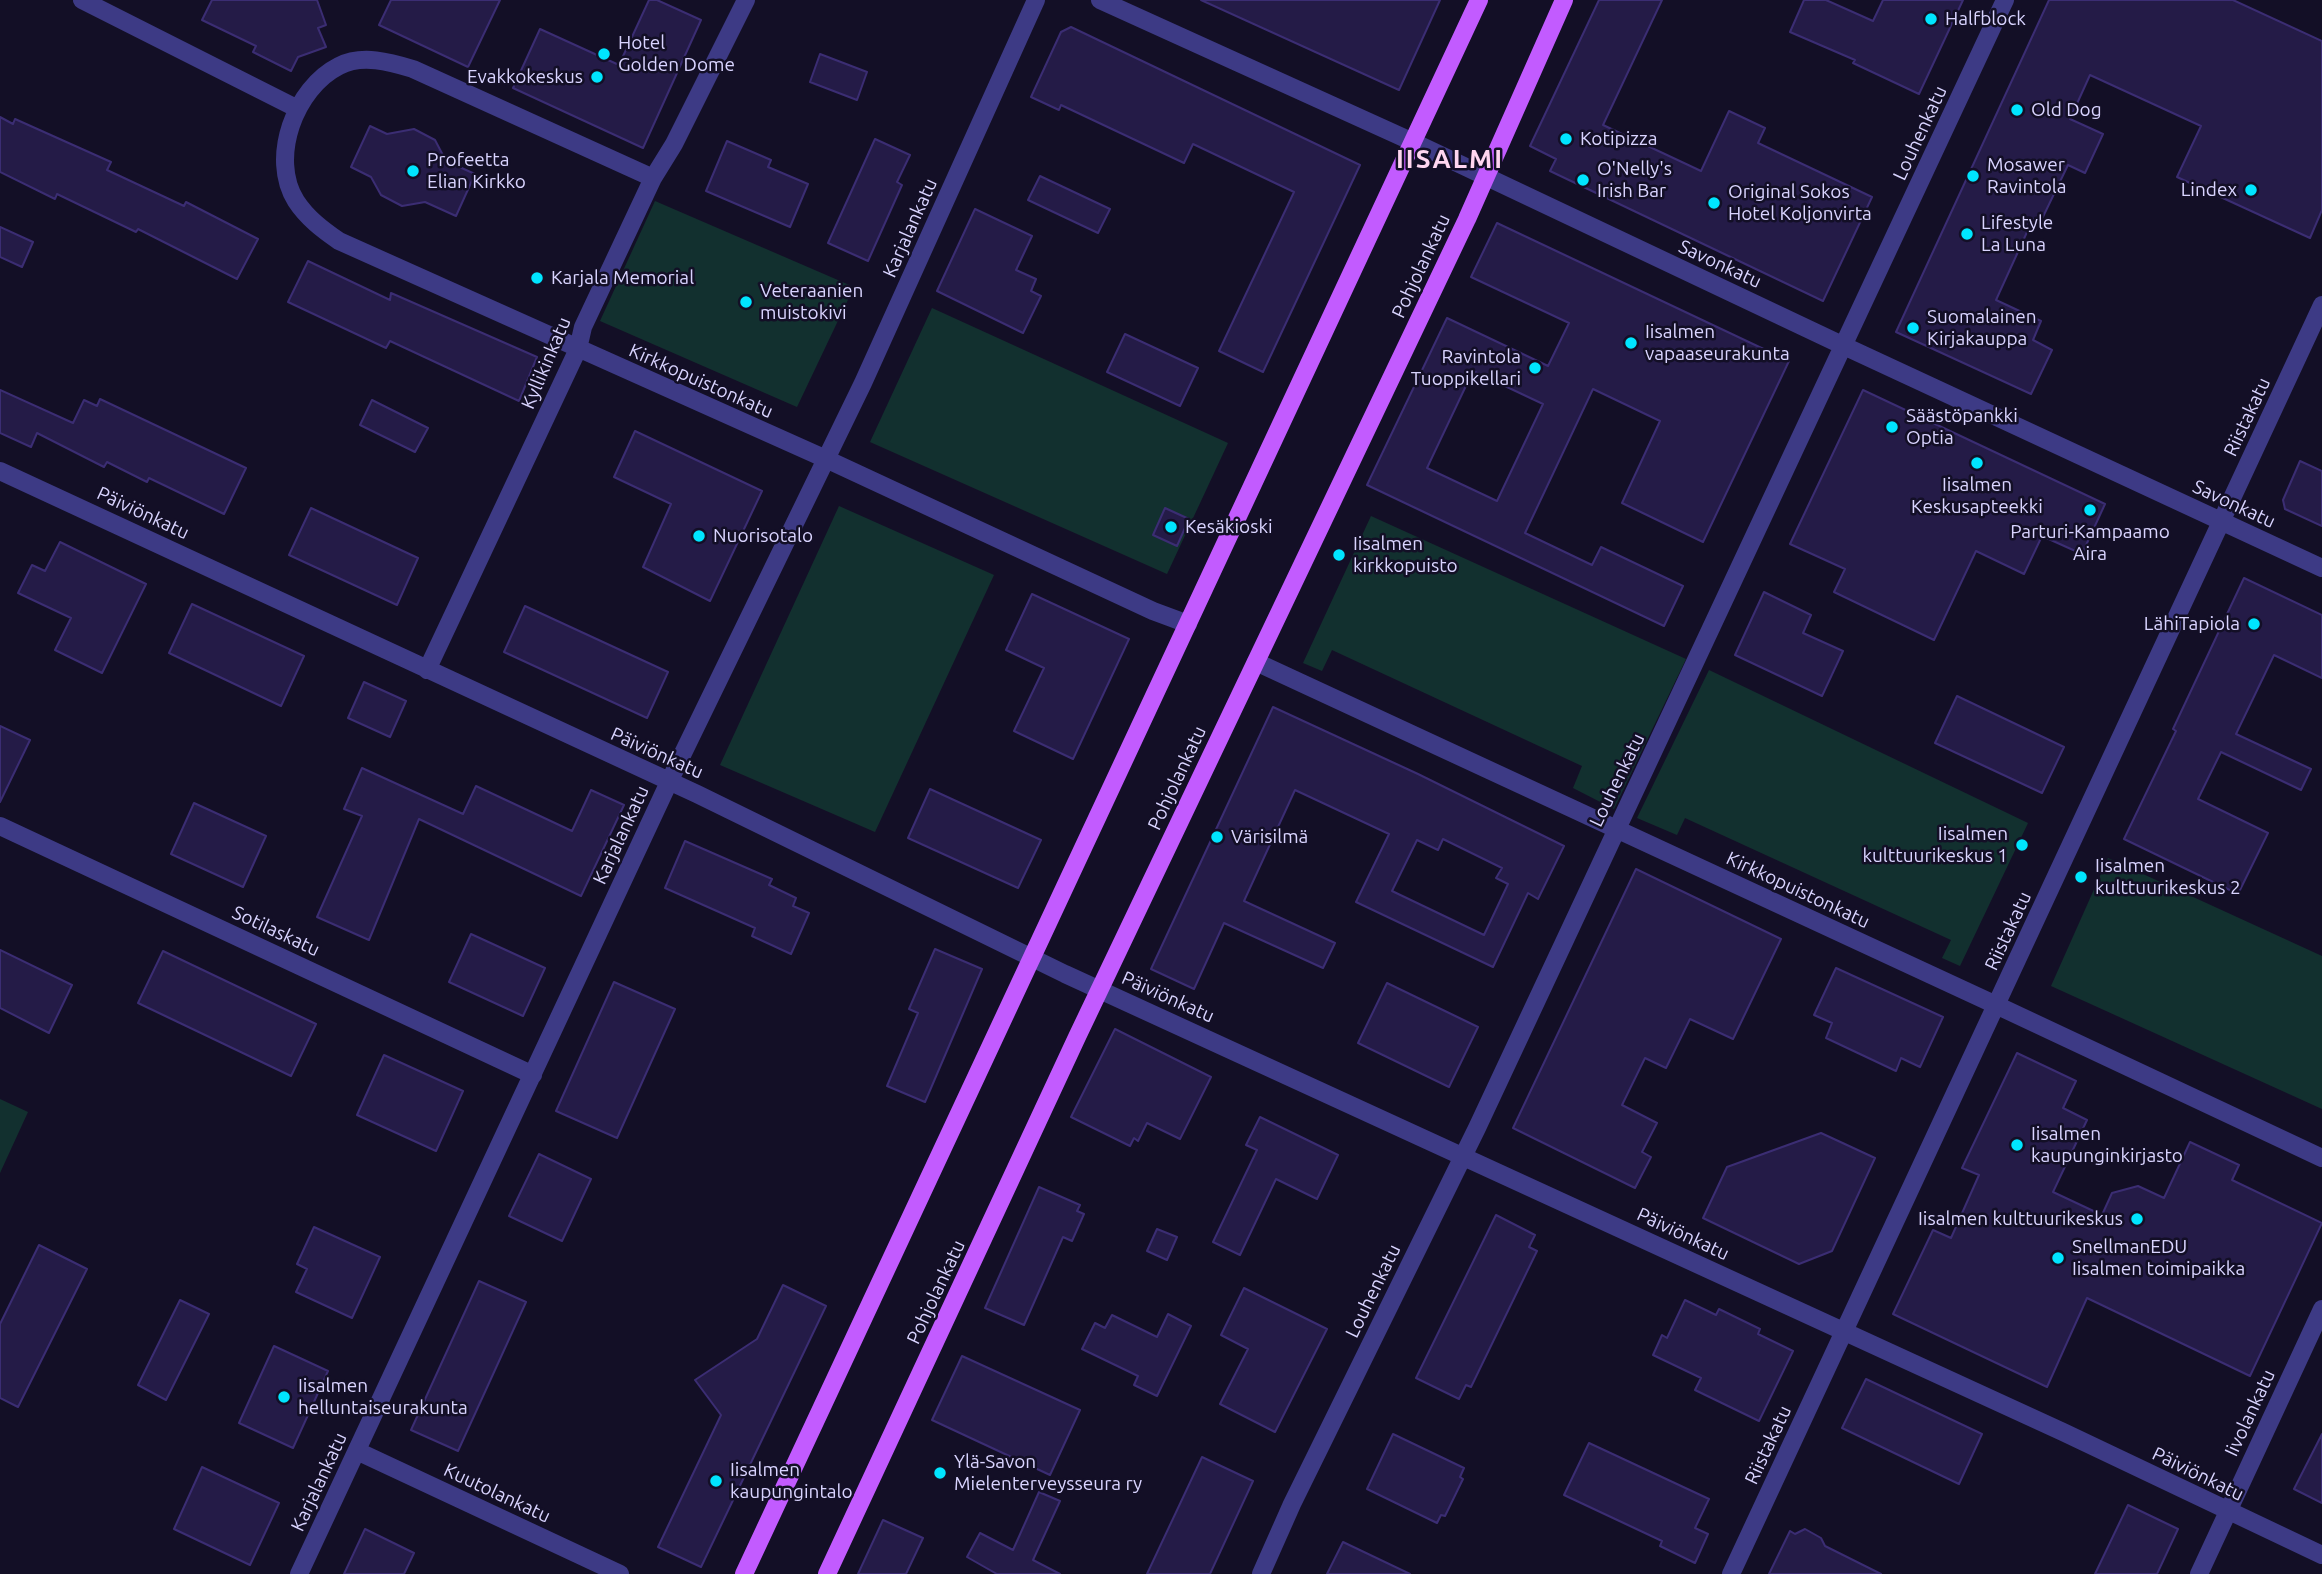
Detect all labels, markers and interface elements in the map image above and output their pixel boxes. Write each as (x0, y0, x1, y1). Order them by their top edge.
place label: Halfblock (1945, 8, 2026, 30)
marker: Halfblock (1923, 11, 1939, 27)
place label: Hotel Golden Dome (618, 32, 735, 76)
marker: Hotel Golden Dome (596, 46, 612, 62)
place label: Evakkokeskus (467, 66, 583, 88)
marker: Evakkokeskus (589, 69, 605, 85)
street label: Louhenkatu (1888, 82, 1952, 184)
place label: Old Dog (2031, 99, 2102, 121)
marker: Old Dog (2009, 102, 2025, 118)
place label: Kotipizza (1580, 128, 1657, 150)
marker: Kotipizza (1558, 131, 1574, 147)
district label: IISALMI (1397, 143, 1503, 175)
place label: Profeetta Elian Kirkko (427, 149, 526, 193)
place label: Mosawer Ravintola (1987, 154, 2067, 198)
place label: O'Nelly's Irish Bar (1597, 158, 1672, 202)
marker: Profeetta Elian Kirkko (405, 163, 421, 179)
marker: Mosawer Ravintola (1965, 168, 1981, 184)
marker: O'Nelly's Irish Bar (1575, 172, 1591, 188)
street label: Karjalankatu (878, 175, 942, 281)
place label: Lindex (2181, 179, 2237, 201)
place label: Original Sokos Hotel Koljonvirta (1728, 181, 1872, 225)
marker: Lindex (2243, 182, 2259, 198)
marker: Original Sokos Hotel Koljonvirta (1706, 195, 1722, 211)
street label: Pohjolankatu (1387, 210, 1455, 322)
place label: Lifestyle La Luna (1981, 212, 2053, 256)
marker: Lifestyle La Luna (1959, 226, 1975, 242)
street label: Savonkatu (1675, 235, 1765, 293)
place label: Karjala Memorial (551, 267, 694, 289)
marker: Karjala Memorial (529, 270, 545, 286)
place label: Veteraanien muistokivi (760, 280, 863, 324)
marker: Veteraanien muistokivi (738, 294, 754, 310)
place label: Suomalainen Kirjakauppa (1927, 306, 2037, 350)
street label: Kyllikinkatu (516, 313, 576, 413)
marker: Suomalainen Kirjakauppa (1905, 320, 1921, 336)
place label: Iisalmen vapaaseurakunta (1645, 321, 1790, 365)
marker: Iisalmen vapaaseurakunta (1623, 335, 1639, 351)
street label: Kirkkopuistonkatu (625, 339, 777, 423)
place label: Ravintola Tuoppikellari (1411, 346, 1521, 390)
marker: Ravintola Tuoppikellari (1527, 360, 1543, 376)
street label: Riistakatu (2219, 374, 2275, 460)
place label: Säästöpankki Optia (1906, 405, 2018, 449)
marker: Säästöpankki Optia (1884, 419, 1900, 435)
marker: Iisalmen Keskusapteekki (1969, 455, 1985, 471)
place label: Iisalmen Keskusapteekki (1911, 474, 2043, 518)
street label: Savonkatu (2189, 475, 2279, 533)
street label: Päiviönkatu (93, 482, 193, 544)
marker: Parturi-Kampaamo Aira (2082, 502, 2098, 518)
place label: Kesäkioski (1185, 516, 1273, 538)
marker: Kesäkioski (1163, 519, 1179, 535)
place label: Parturi-Kampaamo Aira (2010, 521, 2170, 565)
place label: Nuorisotalo (713, 525, 813, 547)
marker: Nuorisotalo (691, 528, 707, 544)
place label: Iisalmen kirkkopuisto (1353, 533, 1458, 577)
marker: Iisalmen kirkkopuisto (1331, 547, 1347, 563)
place label: LähiTapiola (2144, 613, 2240, 635)
marker: LähiTapiola (2246, 616, 2262, 632)
street label: Päiviönkatu (607, 722, 707, 784)
street label: Pohjolankatu (1143, 722, 1211, 834)
street label: Louhenkatu (1585, 729, 1649, 831)
street label: Karjalankatu (588, 782, 654, 888)
place label: Iisalmen kulttuurikeskus 1 (1862, 823, 2008, 867)
place label: Värisilmä (1231, 826, 1308, 848)
marker: Värisilmä (1209, 829, 1225, 845)
marker: Iisalmen kulttuurikeskus 1 (2014, 837, 2030, 853)
street label: Kirkkopuistonkatu (1723, 847, 1873, 933)
place label: Iisalmen kulttuurikeskus 2 (2095, 855, 2241, 899)
marker: Iisalmen kulttuurikeskus 2 (2073, 869, 2089, 885)
street label: Riistakatu (1980, 888, 2036, 974)
street label: Sotilaskatu (229, 901, 323, 961)
street label: Päiviönkatu (1118, 966, 1218, 1028)
place label: Iisalmen kaupunginkirjasto (2031, 1123, 2183, 1167)
marker: Iisalmen kaupunginkirjasto (2009, 1137, 2025, 1153)
street label: Päiviönkatu (1633, 1203, 1733, 1265)
place label: Iisalmen kulttuurikeskus (1918, 1208, 2123, 1230)
marker: Iisalmen kulttuurikeskus (2129, 1211, 2145, 1227)
street label: Pohjolankatu (902, 1236, 970, 1348)
place label: SnellmanEDU Iisalmen toimipaikka (2072, 1236, 2245, 1280)
street label: Louhenkatu (1341, 1240, 1405, 1342)
marker: SnellmanEDU Iisalmen toimipaikka (2050, 1250, 2066, 1266)
street label: Iivolankatu (2220, 1366, 2280, 1460)
place label: Iisalmen helluntaiseurakunta (298, 1375, 468, 1419)
marker: Iisalmen helluntaiseurakunta (276, 1389, 292, 1405)
street label: Riistakatu (1740, 1402, 1796, 1488)
street label: Karjalankatu (286, 1429, 352, 1535)
street label: Päiviönkatu (2148, 1442, 2248, 1506)
place label: Ylä-Savon Mielenterveysseura ry (954, 1451, 1142, 1495)
street label: Kuutolankatu (440, 1458, 554, 1528)
place label: Iisalmen kaupungintalo (730, 1459, 853, 1503)
marker: Ylä-Savon Mielenterveysseura ry (932, 1465, 948, 1481)
marker: Iisalmen kaupungintalo (708, 1473, 724, 1489)

